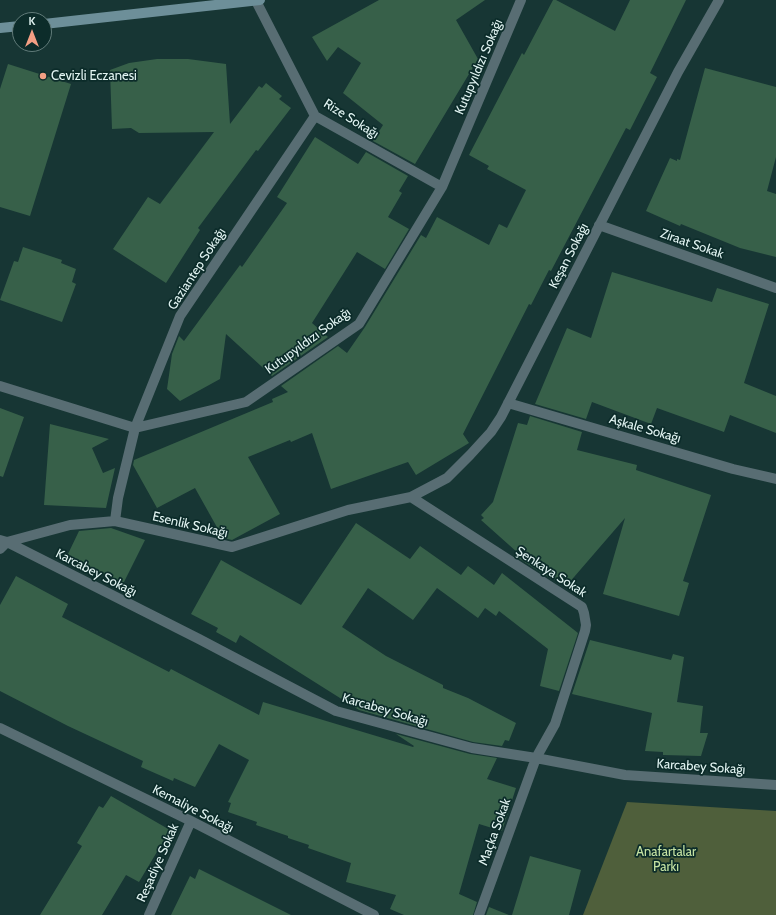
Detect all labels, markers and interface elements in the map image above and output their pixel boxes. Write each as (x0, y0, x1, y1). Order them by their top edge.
north arrow (12, 12, 52, 52)
text: K (29, 14, 35, 28)
street label: Kutupyıldızı Sokağı (452, 17, 506, 117)
place label: Cevizli Eczanesi (51, 68, 137, 84)
marker: Cevizli Eczanesi (38, 71, 48, 81)
street label: Rize Sokağı (321, 96, 381, 142)
street label: Keşan Sokağı (546, 221, 592, 291)
street label: Gaziantep Sokağı (165, 225, 229, 313)
street label: Ziraat Sokak (658, 226, 726, 262)
street label: Kutupyıldızı Sokağı (262, 305, 354, 377)
street label: Aşkale Sokağı (607, 411, 683, 447)
street label: Esenlik Sokağı (151, 509, 229, 541)
street label: Şenkaya Sokak (513, 543, 589, 601)
street label: Karcabey Sokağı (53, 546, 139, 600)
street label: Karcabey Sokağı (340, 690, 430, 730)
street label: Karcabey Sokağı (656, 756, 746, 778)
street label: Kemaliye Sokağı (150, 782, 236, 836)
street label: Maçka Sokak (476, 796, 514, 868)
street label: Reşadiye Sokak (134, 821, 182, 905)
park label: Anafartalar Parkı (636, 844, 696, 875)

